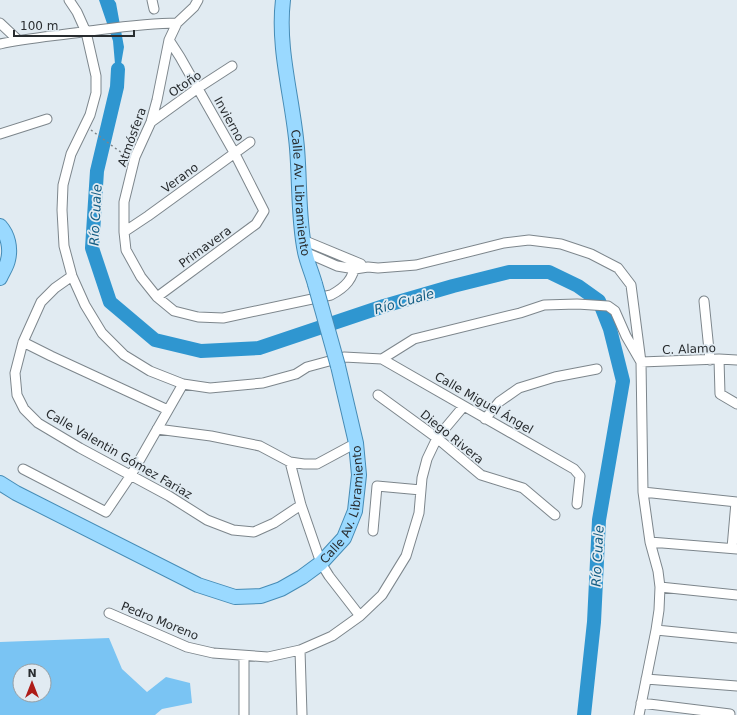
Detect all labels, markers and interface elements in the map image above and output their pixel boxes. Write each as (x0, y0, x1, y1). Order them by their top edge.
scale bar (14, 12, 134, 38)
text: 100 m (20, 19, 58, 33)
street label: Otoño (166, 68, 204, 100)
street label: Invierno (211, 94, 247, 144)
street label: Atmósfera (115, 106, 149, 168)
street label: Calle Av. Libramiento (288, 129, 313, 257)
street label: Verano (159, 160, 201, 196)
water label: Río Cuale (86, 184, 105, 246)
street label: Primavera (176, 223, 234, 271)
water label: Río Cuale (372, 286, 436, 317)
street label: C. Alamo (662, 341, 716, 357)
street label: Calle Miguel Ángel (432, 368, 536, 437)
street label: Calle Valentin Gómez Fariaz (43, 406, 195, 502)
street label: Diego Rivera (418, 407, 486, 467)
street label: Calle Av. Libramiento (317, 445, 366, 566)
water label: Río Cuale (588, 525, 607, 587)
street label: Pedro Moreno (119, 599, 201, 643)
north arrow (12, 663, 52, 703)
text: N (27, 667, 37, 680)

